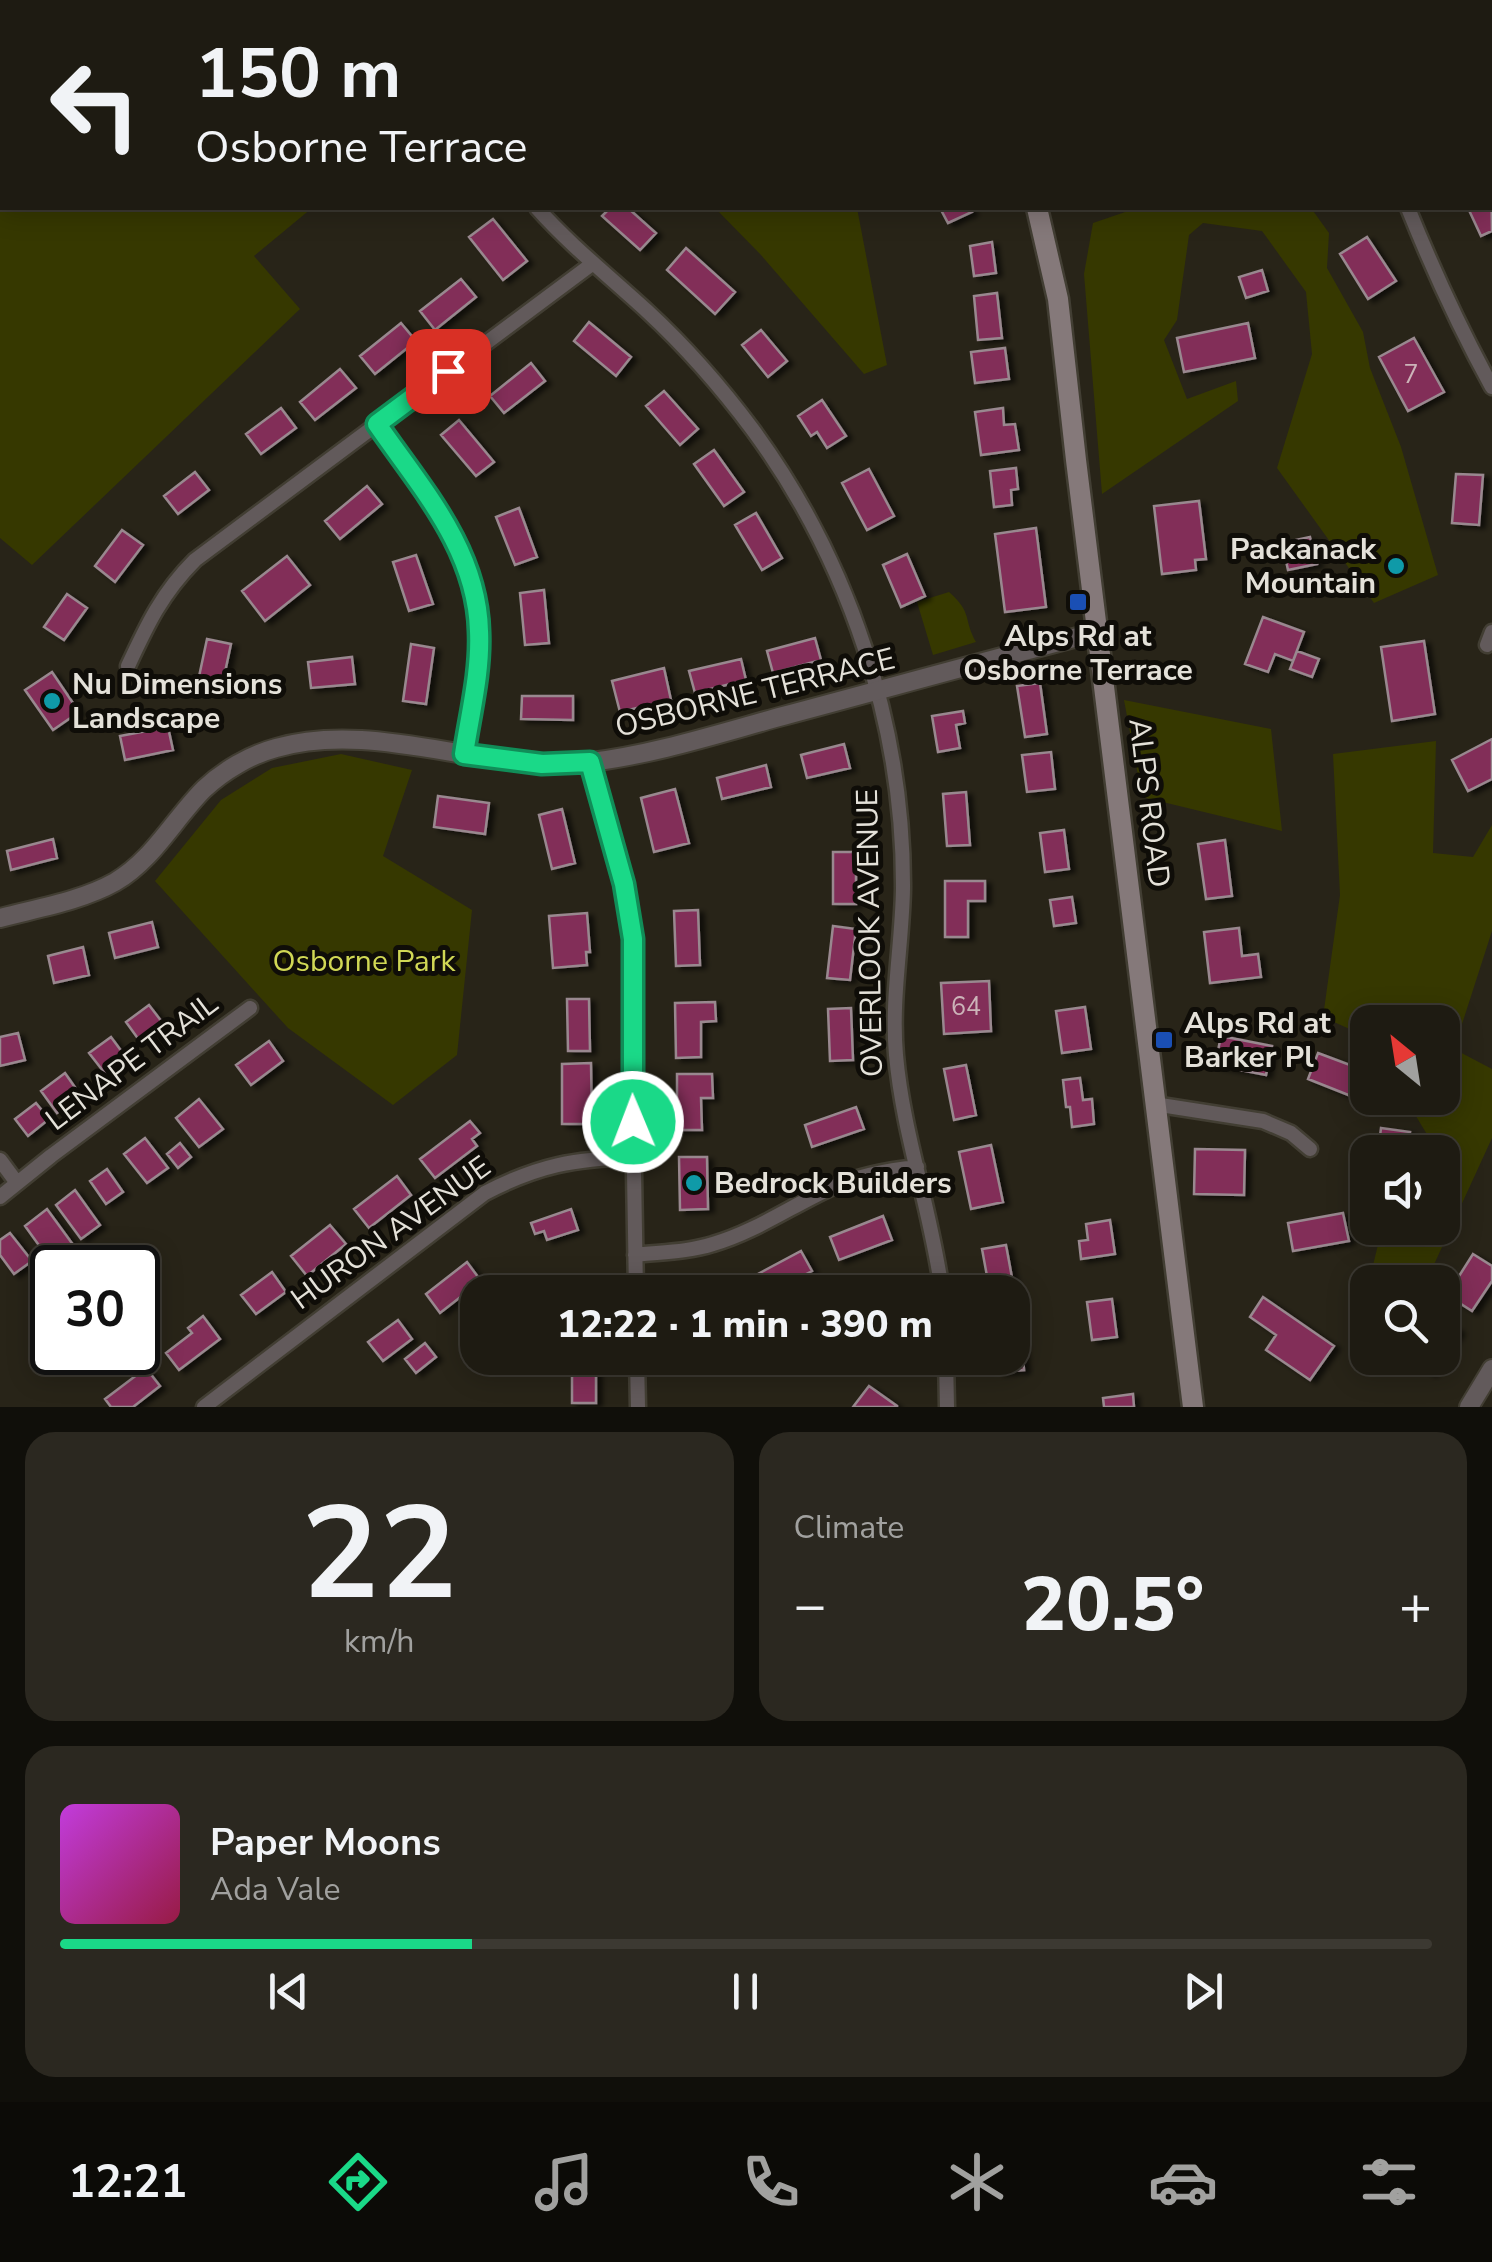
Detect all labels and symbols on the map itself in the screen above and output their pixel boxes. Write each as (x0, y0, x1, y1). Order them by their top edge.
pin (406, 329, 491, 414)
house number: 7 (1403, 358, 1419, 392)
place label: Packanack Mountain (1230, 529, 1377, 604)
marker: Packanack Mountain (1385, 555, 1407, 577)
marker: Alps Rd at Osborne Terrace (1067, 591, 1089, 613)
place label: Alps Rd at Osborne Terrace (963, 616, 1193, 691)
street label: OSBORNE TERRACE (611, 638, 899, 748)
place label: Nu Dimensions Landscape (72, 664, 282, 739)
marker: Nu Dimensions Landscape (41, 690, 63, 712)
street label: ALPS ROAD (1118, 716, 1180, 890)
street label: OVERLOOK AVENUE (847, 788, 893, 1078)
park label: Osborne Park (273, 941, 456, 982)
street label: LENAPE TRAIL (38, 984, 226, 1140)
house number: 64 (951, 990, 981, 1024)
place label: Alps Rd at Barker Pl (1184, 1003, 1331, 1078)
north arrow (1350, 1005, 1460, 1115)
marker: Alps Rd at Barker Pl (1153, 1029, 1175, 1051)
position arrow (581, 1070, 685, 1174)
street label: HURON AVENUE (283, 1147, 499, 1319)
place label: Bedrock Builders (714, 1163, 952, 1204)
marker: Bedrock Builders (683, 1172, 705, 1194)
speed limit sign: 30 (30, 1245, 160, 1375)

